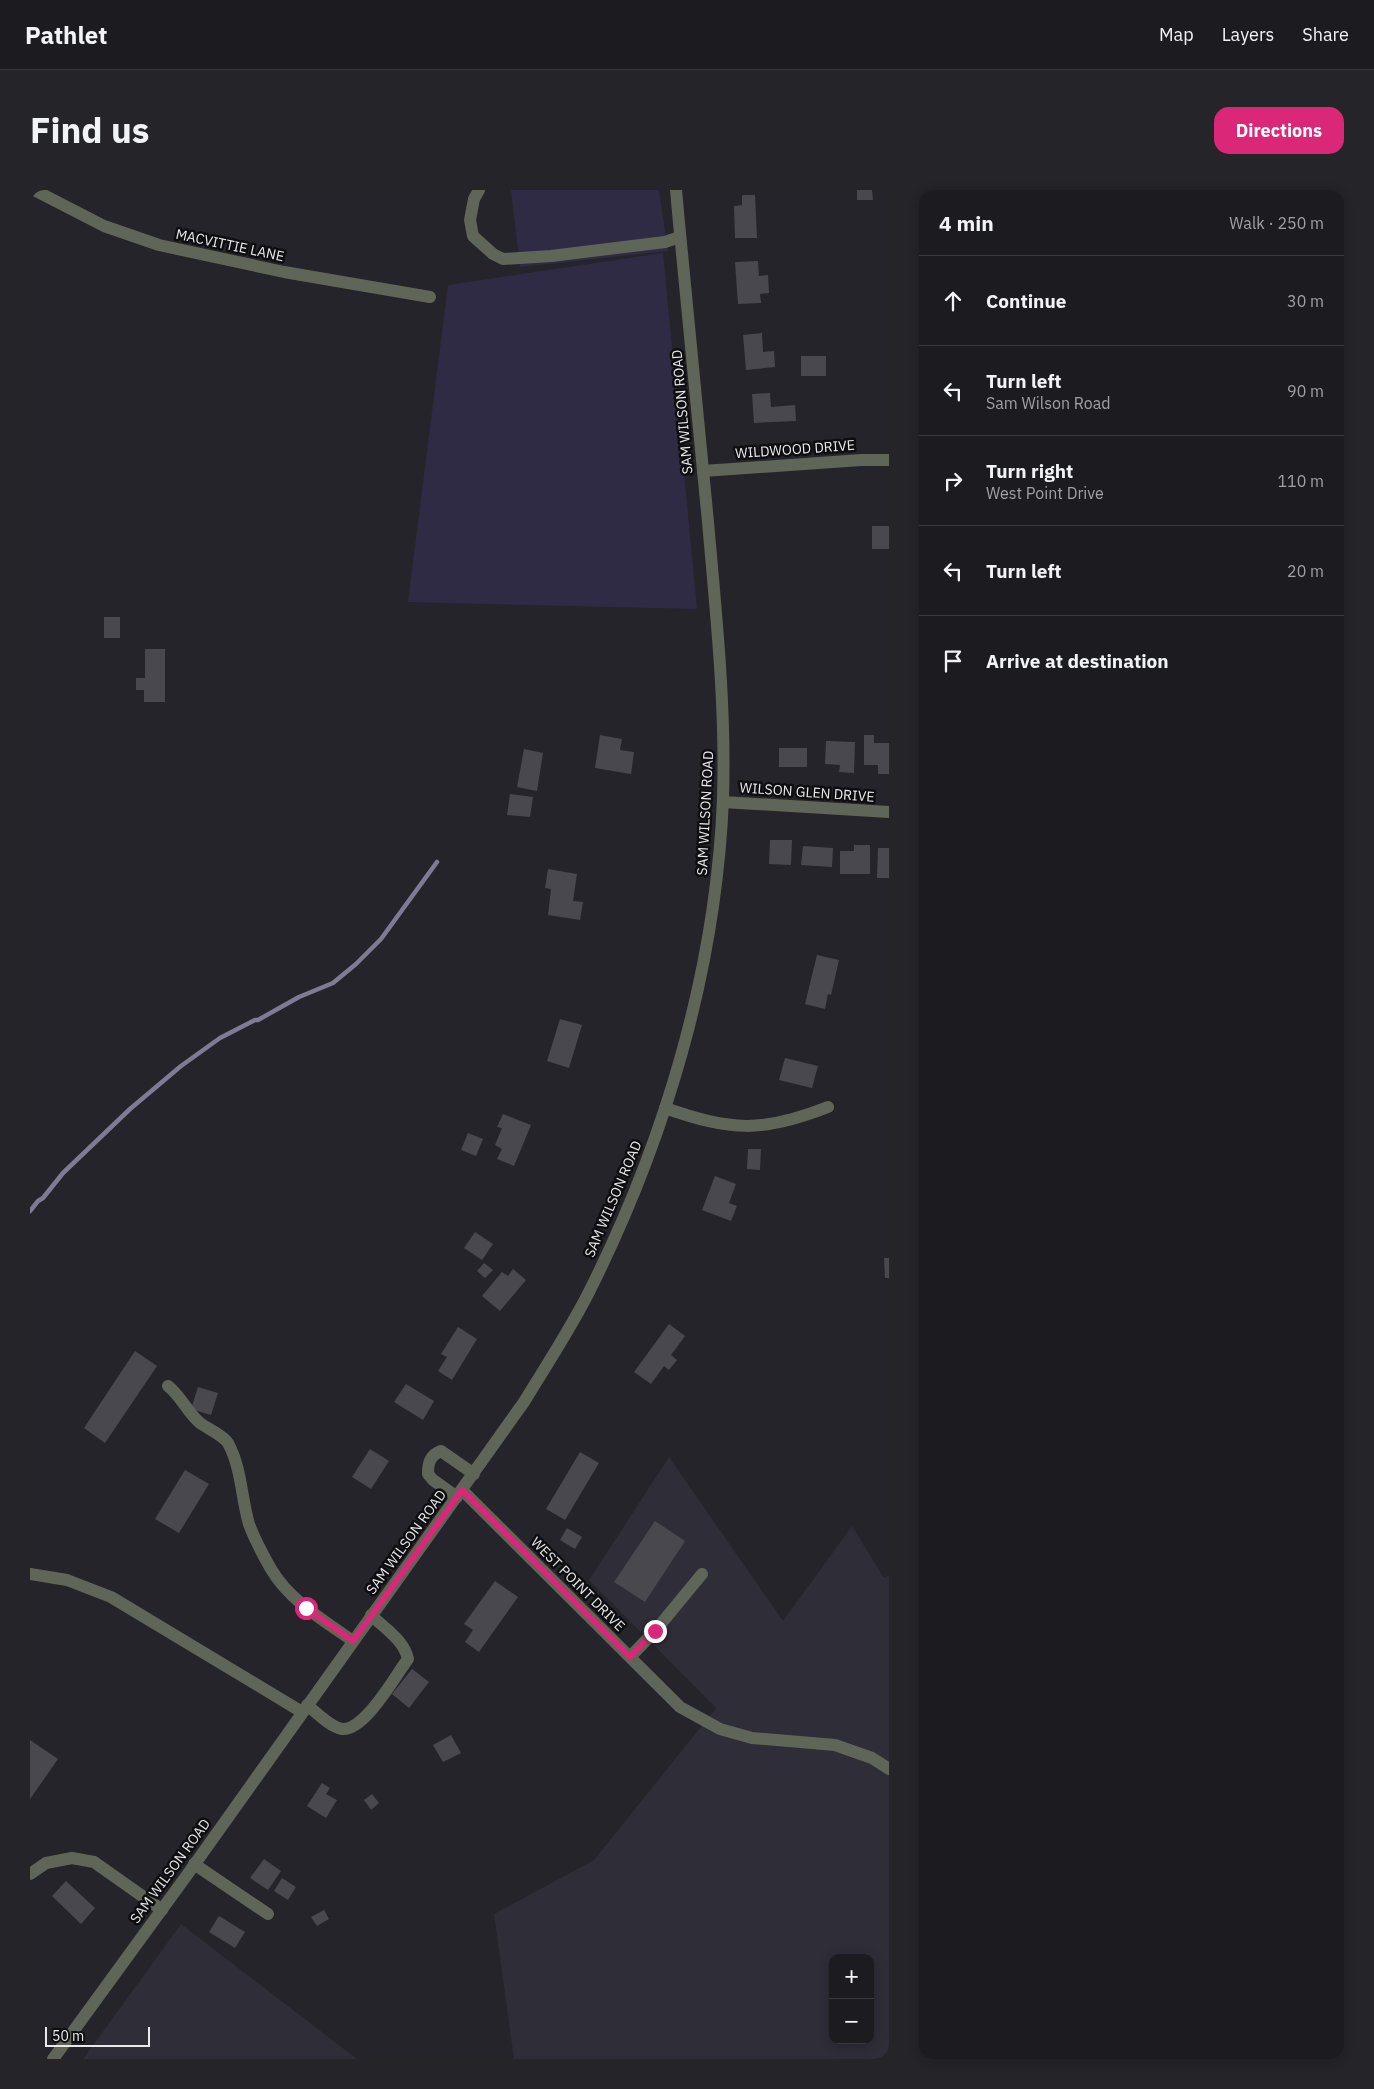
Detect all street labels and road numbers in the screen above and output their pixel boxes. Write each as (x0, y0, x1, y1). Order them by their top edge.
street label: MACVITTIE LANE (174, 225, 286, 265)
street label: SAM WILSON ROAD (668, 349, 696, 475)
street label: WILDWOOD DRIVE (734, 436, 856, 462)
street label: SAM WILSON ROAD (693, 750, 717, 876)
street label: WILSON GLEN DRIVE (739, 778, 875, 806)
street label: SAM WILSON ROAD (580, 1138, 646, 1260)
street label: SAM WILSON ROAD (362, 1486, 450, 1598)
street label: WEST POINT DRIVE (527, 1533, 629, 1635)
street label: SAM WILSON ROAD (126, 1815, 214, 1927)

